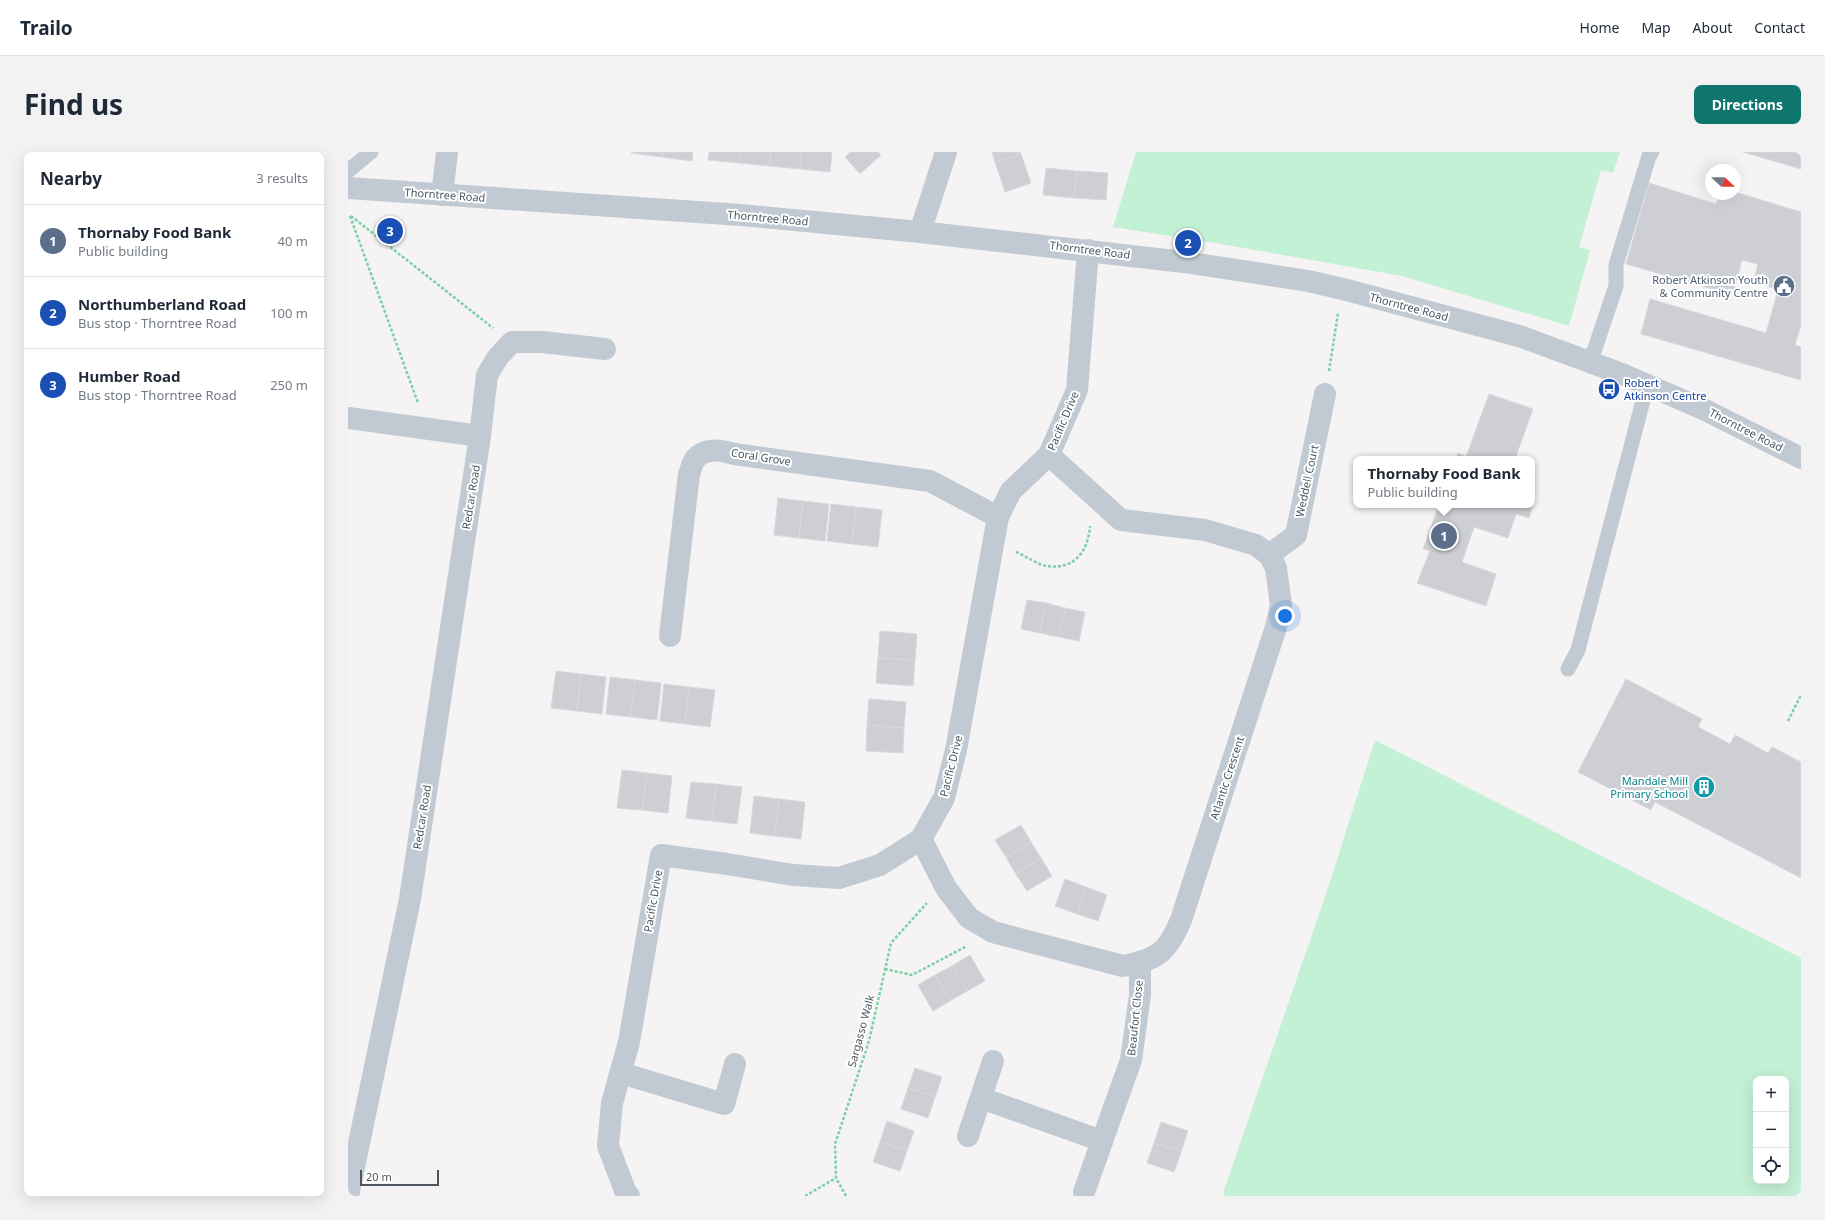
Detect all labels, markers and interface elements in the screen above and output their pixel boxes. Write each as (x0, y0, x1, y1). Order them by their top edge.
text: Trailo (20, 15, 73, 41)
text: Home (1580, 18, 1619, 37)
text: Map (1641, 18, 1671, 37)
text: About (1693, 18, 1732, 37)
text: Contact (1754, 18, 1805, 37)
text: Find us (24, 85, 123, 123)
button: Directions (1694, 85, 1801, 124)
north arrow (1705, 164, 1741, 200)
text: Nearby (40, 167, 102, 190)
text: 3 results (256, 169, 308, 187)
street label: Thorntree Road (404, 184, 486, 205)
street label: Thorntree Road (727, 207, 809, 228)
pin: 3 (377, 216, 403, 246)
text: Thornaby Food Bank (78, 222, 231, 242)
pin: 2 (1175, 228, 1201, 258)
text: 1 (49, 232, 57, 250)
text: 40 m (278, 232, 308, 250)
street label: Thorntree Road (1049, 237, 1131, 262)
text: Public building (78, 242, 168, 260)
place label: Robert Atkinson Youth & Community Centre (1652, 272, 1768, 300)
public building icon: Robert Atkinson Youth & Community Centre (1771, 273, 1797, 299)
street label: Thorntree Road (1368, 289, 1450, 324)
text: Northumberland Road (78, 294, 246, 314)
text: 2 (49, 304, 57, 322)
text: 100 m (270, 304, 308, 322)
text: Bus stop · Thorntree Road (78, 314, 237, 332)
text: Humber Road (78, 366, 181, 386)
place label: Robert Atkinson Centre (1624, 375, 1707, 403)
text: 3 (49, 376, 57, 394)
text: 250 m (270, 376, 308, 394)
bus stop icon: Robert Atkinson Centre (1596, 376, 1622, 402)
text: Bus stop · Thorntree Road (78, 386, 237, 404)
street label: Pacific Drive (1043, 389, 1082, 453)
street label: Thorntree Road (1707, 405, 1786, 455)
street label: Weddell Court (1292, 443, 1321, 518)
street label: Coral Grove (730, 444, 792, 469)
popup (1353, 456, 1535, 508)
text: Thornaby Food Bank (1367, 463, 1521, 483)
street label: Redcar Road (458, 464, 483, 530)
text: Public building (1367, 483, 1458, 501)
pin: 1 (1431, 521, 1457, 551)
your location (1275, 606, 1295, 626)
street label: Pacific Drive (936, 734, 965, 798)
street label: Atlantic Crescent (1206, 734, 1247, 821)
place label: Mandale Mill Primary School (1610, 773, 1688, 801)
building icon: Mandale Mill Primary School (1691, 774, 1717, 800)
street label: Redcar Road (409, 784, 434, 850)
street label: Pacific Drive (640, 869, 665, 933)
street label: Beaufort Close (1123, 979, 1146, 1057)
street label: Sargasso Walk (844, 993, 877, 1069)
map controls (1753, 1076, 1789, 1184)
button: + (1753, 1076, 1789, 1112)
button: − (1753, 1112, 1789, 1148)
button: locate (1753, 1148, 1789, 1184)
scale bar (360, 1168, 439, 1187)
text: 20 m (366, 1169, 392, 1184)

